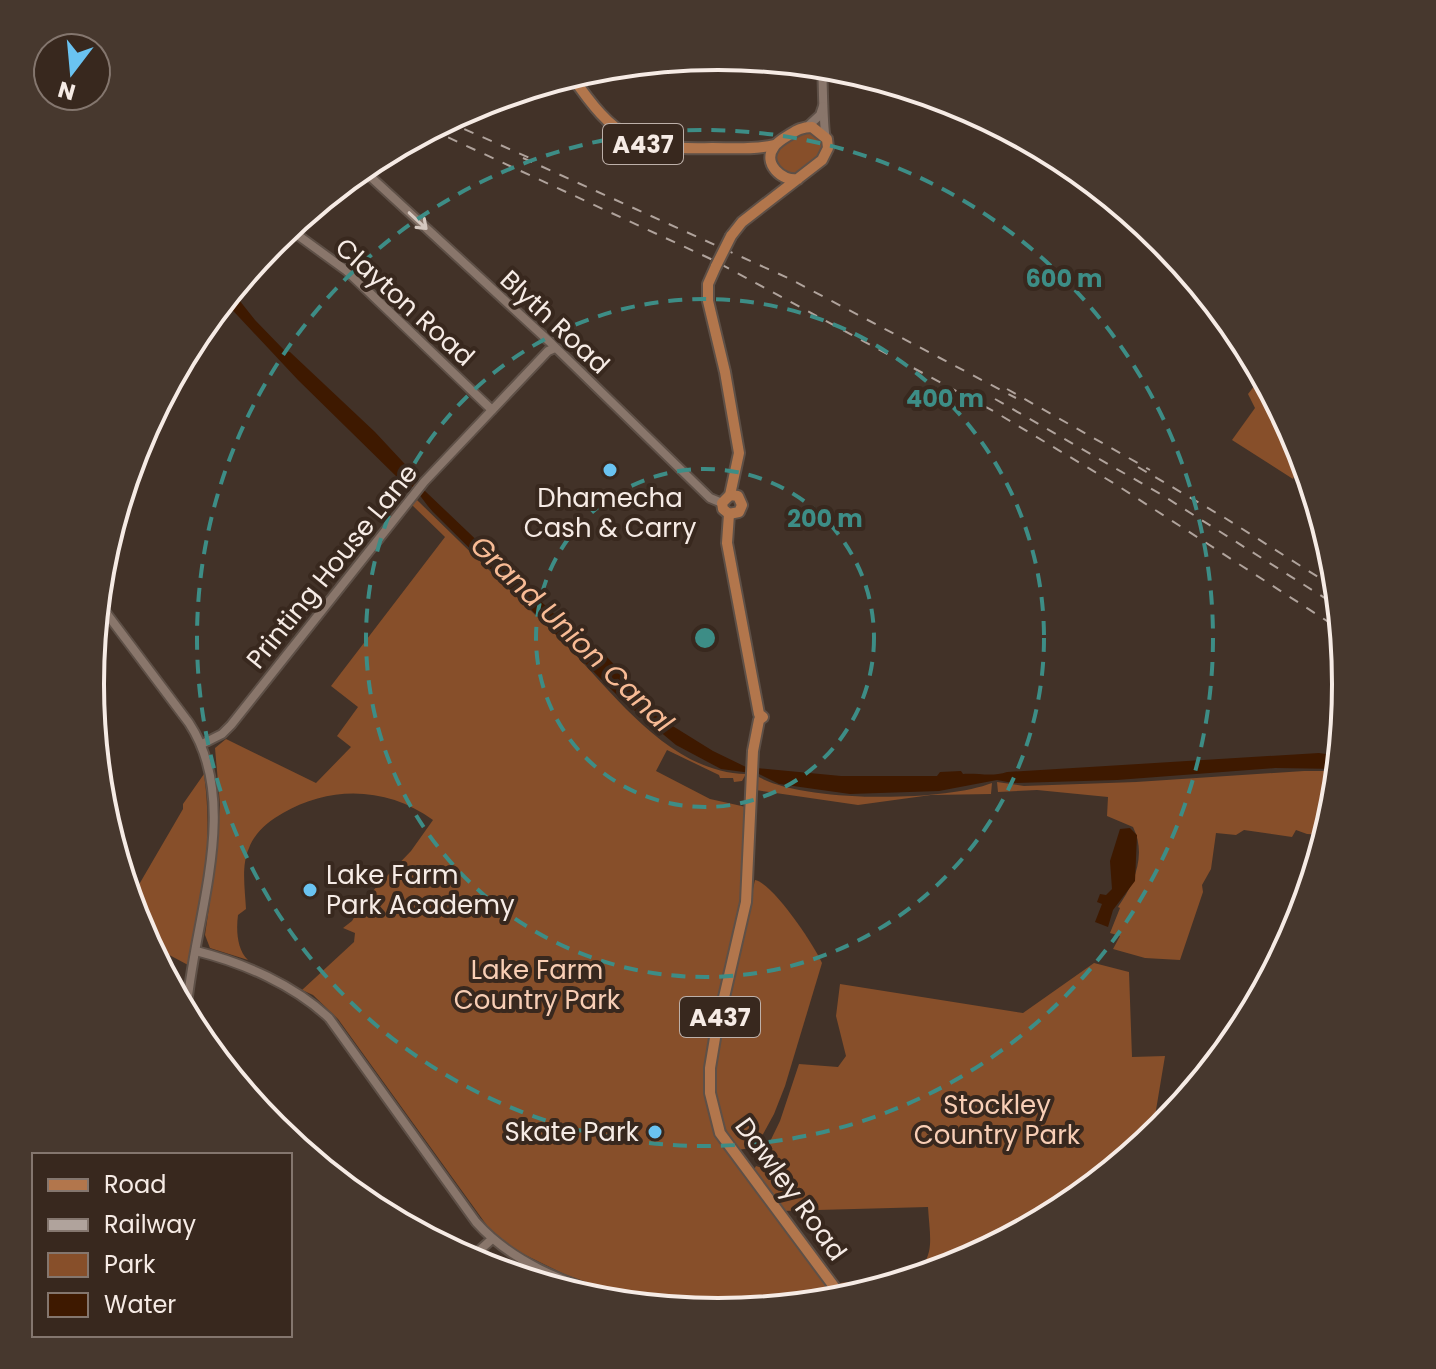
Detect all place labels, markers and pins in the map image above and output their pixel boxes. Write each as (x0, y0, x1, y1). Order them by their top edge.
marker: Dhamecha Cash & Carry (601, 461, 619, 479)
place label: Dhamecha Cash & Carry (524, 480, 697, 546)
centre of rings (691, 624, 719, 652)
place label: Lake Farm Park Academy (326, 857, 515, 923)
marker: Lake Farm Park Academy (301, 881, 319, 899)
place label: Skate Park (505, 1114, 640, 1150)
marker: Skate Park (646, 1123, 664, 1141)

